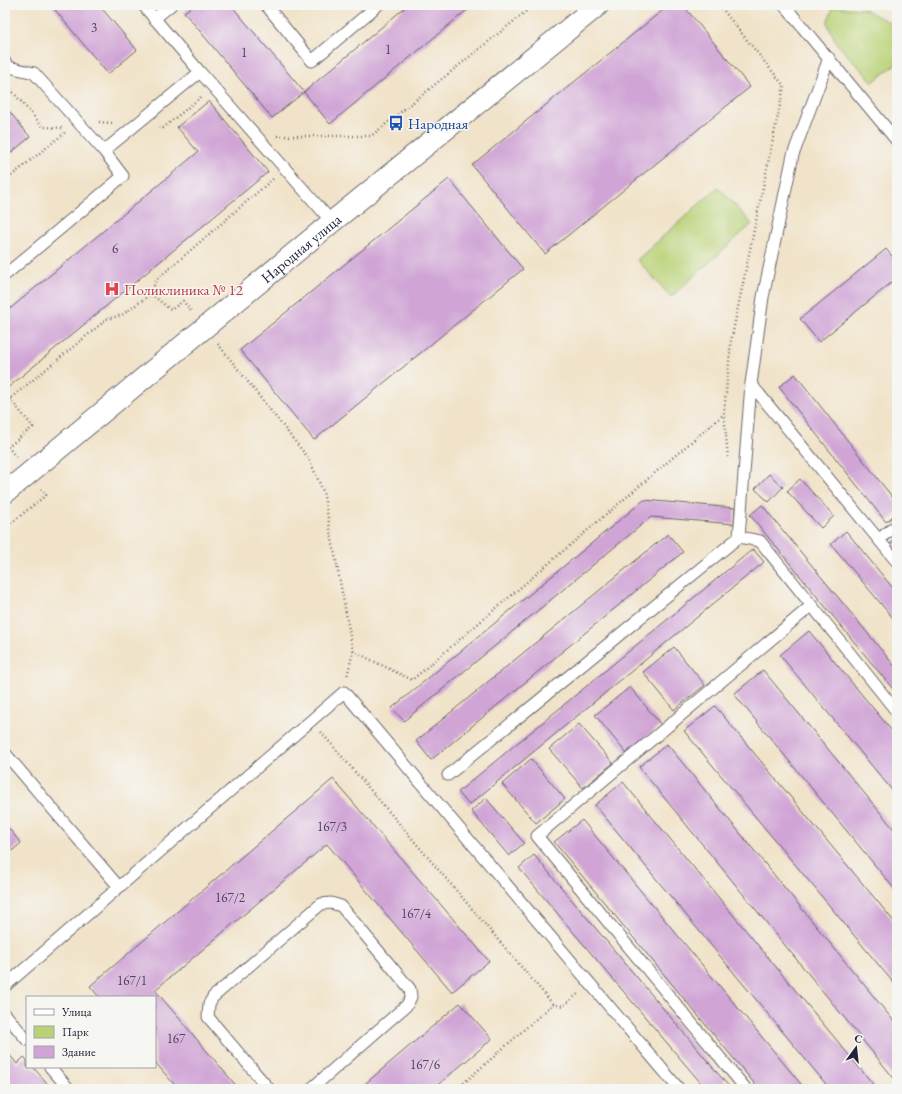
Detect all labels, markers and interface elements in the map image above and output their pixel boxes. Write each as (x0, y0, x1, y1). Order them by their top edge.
house number: 3 (91, 19, 97, 36)
house number: 1 (385, 41, 391, 58)
house number: 1 (241, 44, 247, 61)
bus stop icon: Народная (387, 114, 405, 132)
place label: Народная (408, 114, 469, 133)
street label: Народная улица (257, 209, 345, 287)
house number: 6 (112, 240, 118, 257)
hospital icon: Поликлиника № 12 (103, 280, 121, 298)
place label: Поликлиника № 12 (124, 280, 244, 299)
house number: 167/3 (317, 818, 347, 835)
house number: 167/2 (215, 889, 246, 906)
house number: 167/4 (401, 905, 432, 922)
house number: 167/1 (117, 972, 147, 989)
legend (26, 996, 156, 1068)
text: Улица (61, 1004, 92, 1020)
text: Парк (62, 1024, 89, 1040)
north arrow (836, 1028, 876, 1068)
house number: 167 (167, 1030, 186, 1047)
text: С (853, 1031, 864, 1046)
text: Здание (62, 1044, 96, 1060)
house number: 167/6 (410, 1056, 440, 1073)

